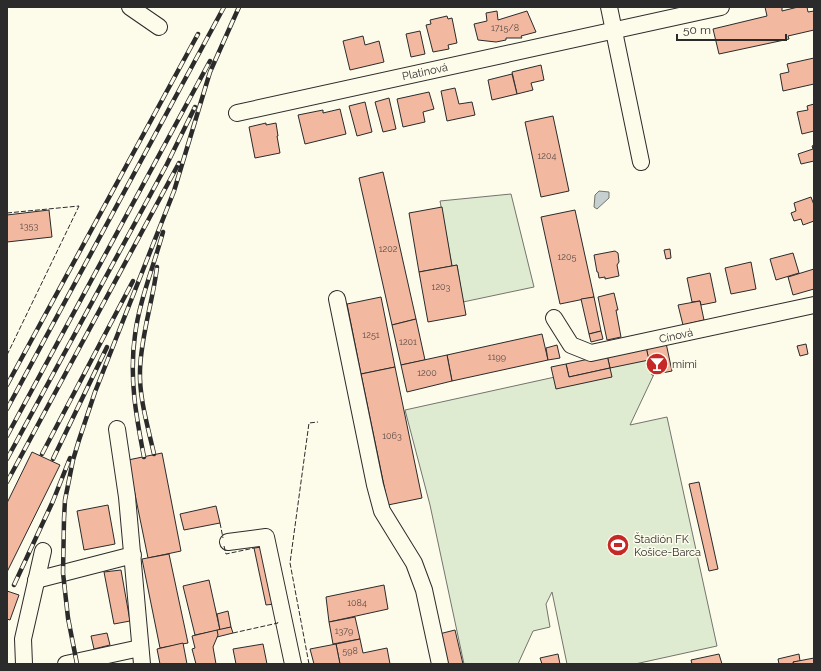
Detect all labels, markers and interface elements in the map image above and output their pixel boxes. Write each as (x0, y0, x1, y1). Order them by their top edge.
scale bar (677, 16, 786, 42)
house number: 1715/8 (491, 23, 519, 33)
text: 50 m (683, 23, 711, 37)
street label: Platinová (401, 61, 449, 83)
house number: 1204 (538, 151, 557, 161)
house number: 1353 (20, 221, 38, 231)
house number: 1202 (379, 244, 398, 254)
house number: 1205 (558, 252, 577, 262)
house number: 1203 (432, 282, 451, 292)
street label: Cínová (658, 326, 694, 346)
house number: 1251 (362, 330, 380, 340)
house number: 1201 (399, 337, 417, 347)
bar icon: mimi (644, 351, 670, 377)
house number: 1199 (488, 352, 506, 362)
place label: mimi (672, 358, 697, 371)
house number: 1200 (417, 368, 437, 378)
house number: 1063 (382, 431, 402, 441)
sports icon: Štadión FK Košice-Barca (605, 532, 631, 558)
place label: Štadión FK Košice-Barca (634, 532, 701, 559)
house number: 1084 (347, 598, 367, 608)
house number: 1379 (335, 626, 353, 636)
house number: 598 (342, 646, 358, 656)

